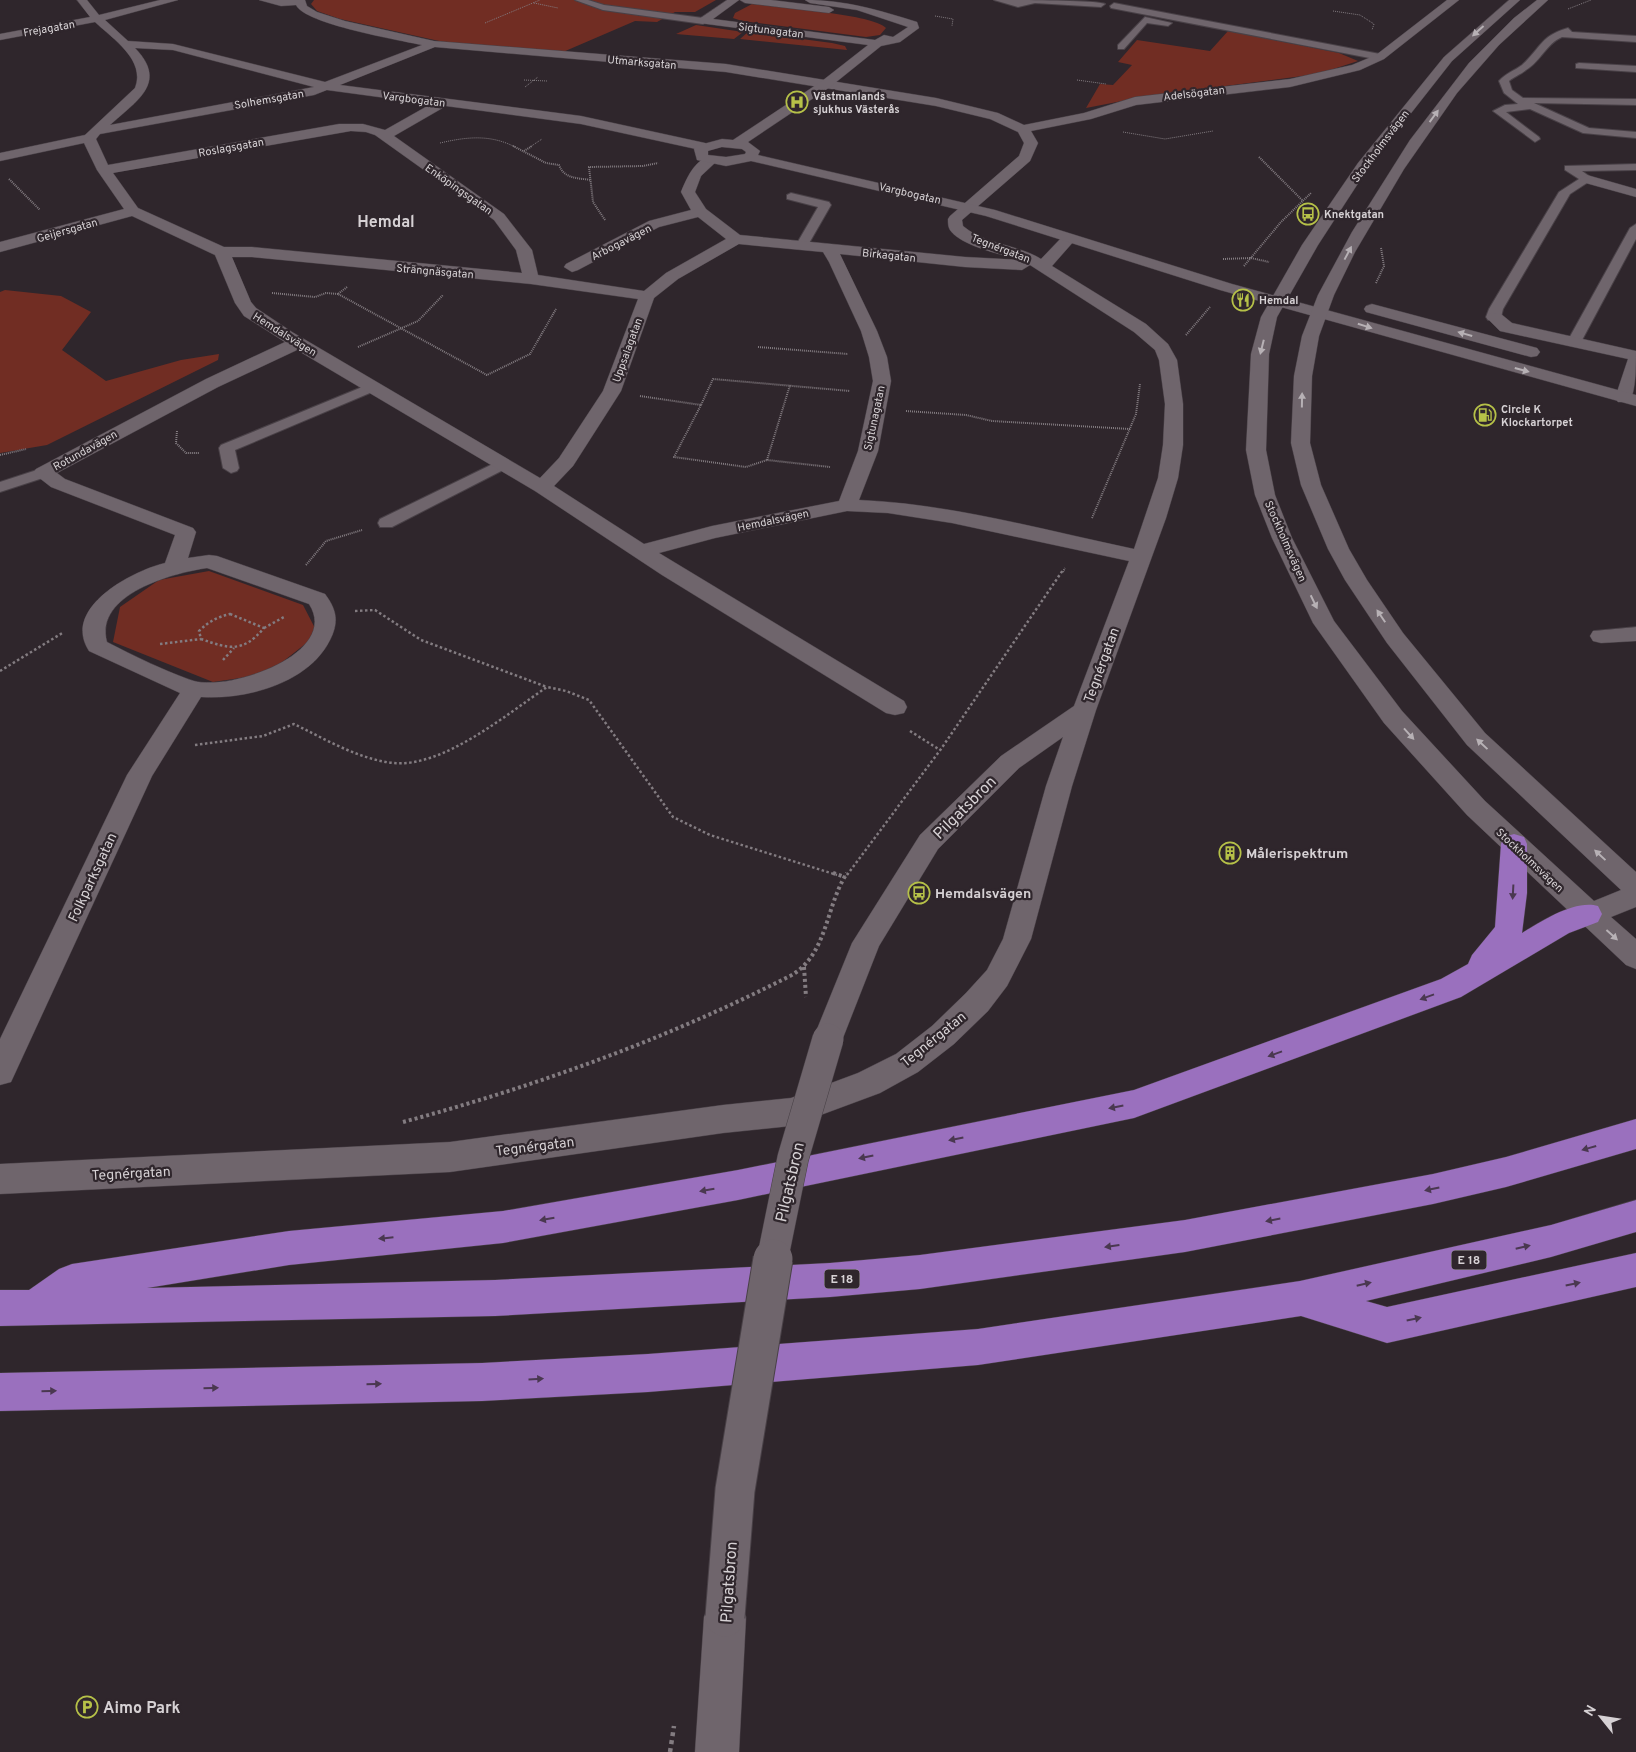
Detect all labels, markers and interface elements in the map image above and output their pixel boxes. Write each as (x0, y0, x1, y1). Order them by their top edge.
street label: Frejagatan (22, 18, 76, 40)
street label: Sigtunagatan (737, 20, 804, 42)
one-way arrow (1472, 25, 1484, 37)
street label: Utmarksgatan (607, 53, 677, 73)
street label: Adelsögatan (1163, 83, 1226, 105)
street label: Solhemsgatan (233, 87, 305, 113)
street label: Vargbogatan (382, 89, 446, 111)
hospital icon: Västmanlands sjukhus Västerås (785, 90, 809, 114)
place label: Västmanlands sjukhus Västerås (813, 90, 900, 117)
street label: Stockholmsvägen (1349, 107, 1413, 186)
one-way arrow (1429, 110, 1440, 123)
street label: Roslagsgatan (197, 135, 265, 161)
street label: Enköpingsgatan (422, 161, 495, 218)
street label: Vargbogatan (877, 180, 942, 208)
bus stop icon: Knektgatan (1296, 202, 1320, 226)
place label: Knektgatan (1324, 208, 1384, 222)
district label: Hemdal (357, 213, 415, 233)
street label: Geijersgatan (35, 216, 99, 246)
street label: Arbogavägen (589, 222, 654, 264)
street label: Tegnérgatan (969, 231, 1032, 267)
street label: Birkagatan (861, 246, 916, 266)
one-way arrow (1344, 246, 1352, 261)
street label: Strängnäsgatan (396, 262, 474, 282)
restaurant icon: Hemdal (1231, 288, 1255, 312)
place label: Hemdal (1259, 294, 1298, 308)
street label: Hemdalsvägen (250, 310, 319, 360)
street label: Uppsalagatan (610, 316, 646, 384)
one-way arrow (1358, 322, 1373, 330)
one-way arrow (1457, 329, 1472, 337)
one-way arrow (1258, 339, 1266, 354)
one-way arrow (1514, 366, 1529, 374)
street label: Sigtunagatan (861, 384, 889, 452)
one-way arrow (1298, 392, 1306, 408)
fuel station icon: Circle K Klockartorpet (1473, 403, 1497, 427)
place label: Circle K Klockartorpet (1501, 403, 1573, 430)
street label: Rotundavägen (51, 428, 120, 474)
street label: Stockholmsvägen (1261, 499, 1309, 584)
street label: Hemdalsvägen (736, 507, 810, 535)
one-way arrow (1310, 595, 1318, 610)
one-way arrow (1376, 610, 1386, 623)
street label: Tegnérgatan (1081, 625, 1124, 706)
one-way arrow (1403, 728, 1414, 741)
one-way arrow (1476, 738, 1488, 750)
street label: Pilgatsbron (929, 772, 1001, 844)
street label: Stockholmsvägen (1493, 826, 1566, 896)
street label: Folkparksgatan (65, 830, 121, 925)
building icon: Målerispektrum (1218, 841, 1242, 865)
place label: Målerispektrum (1246, 846, 1348, 863)
one-way arrow (1595, 849, 1607, 861)
bus stop icon: Hemdalsvägen (907, 881, 931, 905)
one-way arrow (1509, 885, 1517, 901)
place label: Hemdalsvägen (935, 886, 1031, 903)
one-way arrow (1606, 930, 1619, 941)
one-way arrow (1419, 993, 1434, 1001)
street label: Tegnérgatan (898, 1009, 970, 1072)
one-way arrow (1267, 1050, 1282, 1058)
one-way arrow (1108, 1103, 1123, 1111)
street label: Tegnérgatan (495, 1134, 575, 1161)
one-way arrow (948, 1135, 964, 1143)
street label: Pilgatsbron (772, 1140, 810, 1224)
one-way arrow (1582, 1144, 1597, 1152)
one-way arrow (858, 1153, 873, 1161)
street label: Tegnérgatan (91, 1164, 171, 1185)
one-way arrow (1425, 1185, 1440, 1193)
one-way arrow (698, 1187, 714, 1195)
one-way arrow (538, 1216, 554, 1224)
one-way arrow (1264, 1216, 1280, 1224)
one-way arrow (377, 1235, 393, 1243)
one-way arrow (1104, 1242, 1120, 1250)
one-way arrow (1515, 1243, 1530, 1251)
road number: E 18 (1452, 1250, 1486, 1270)
road number: E 18 (824, 1270, 860, 1288)
one-way arrow (1565, 1279, 1581, 1287)
one-way arrow (1357, 1280, 1372, 1288)
one-way arrow (1406, 1315, 1422, 1323)
one-way arrow (528, 1374, 544, 1382)
one-way arrow (366, 1380, 382, 1388)
one-way arrow (203, 1384, 219, 1392)
one-way arrow (41, 1387, 57, 1395)
street label: Pilgatsbron (717, 1541, 743, 1624)
north arrow (1576, 1692, 1626, 1742)
parking icon: Aimo Park (75, 1695, 99, 1719)
place label: Aimo Park (103, 1699, 181, 1719)
text: N (1581, 1703, 1601, 1720)

